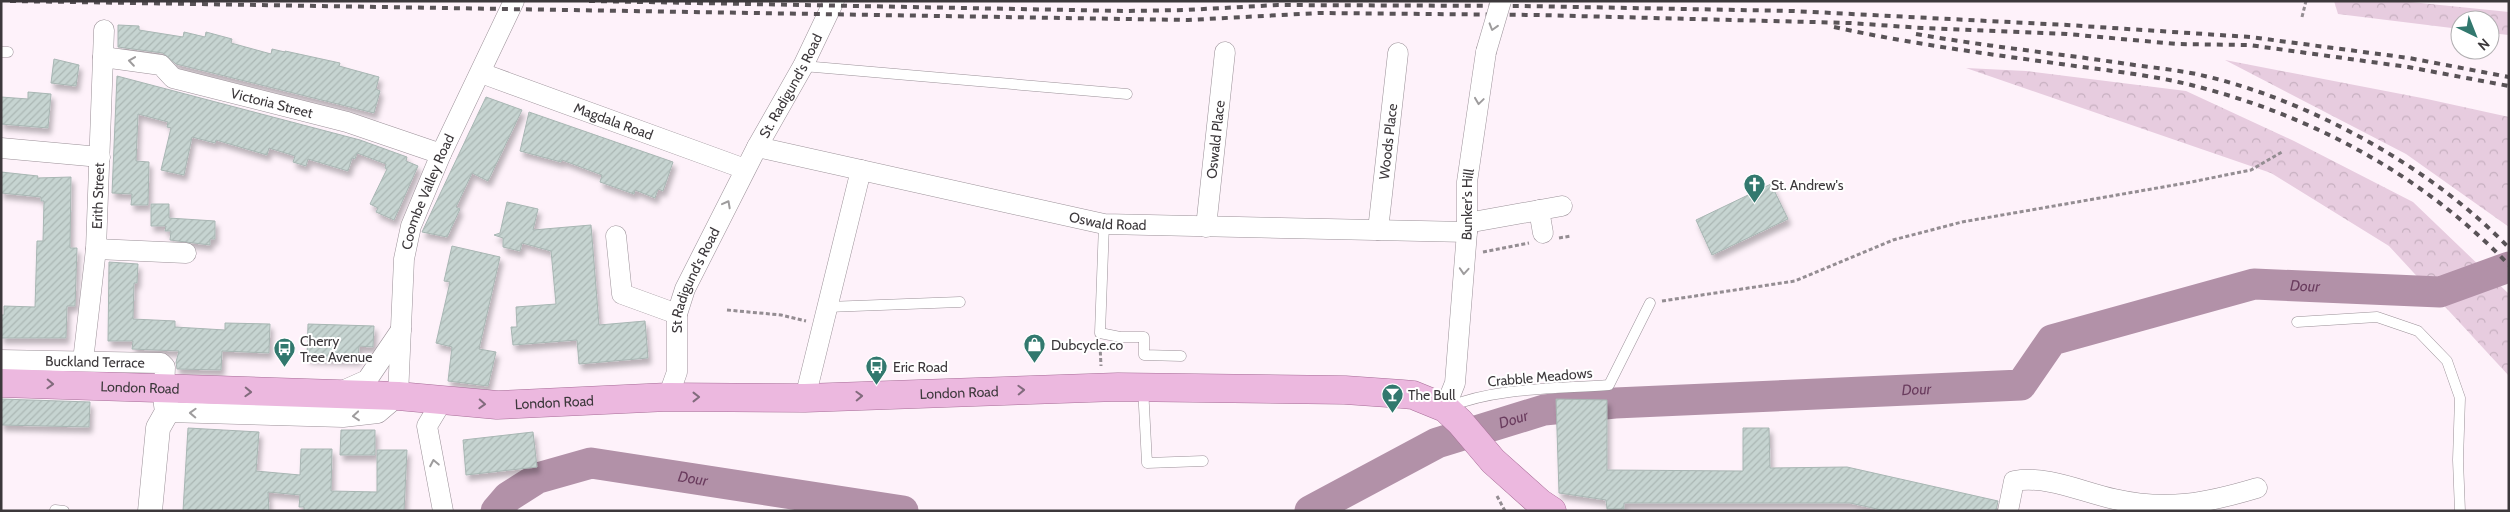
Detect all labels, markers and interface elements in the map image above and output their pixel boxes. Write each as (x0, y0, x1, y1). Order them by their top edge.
north arrow (2450, 10, 2500, 60)
one-way arrow (1489, 22, 1499, 30)
street label: St. Radigund's Road (755, 31, 826, 141)
text: N (2474, 35, 2494, 54)
one-way arrow (128, 56, 136, 67)
street label: Victoria Street (229, 84, 315, 122)
one-way arrow (1474, 97, 1485, 105)
street label: Magdala Road (571, 99, 656, 144)
street label: Oswald Place (1202, 99, 1229, 180)
street label: Woods Place (1375, 103, 1401, 180)
street label: Coombe Valley Road (397, 131, 458, 251)
street label: Erith Street (88, 162, 108, 229)
street label: Bunker's Hill (1457, 167, 1478, 241)
church icon: St. Andrew's (1743, 173, 1767, 204)
place label: St. Andrew's (1771, 176, 1844, 194)
one-way arrow (721, 200, 731, 209)
street label: Oswald Road (1067, 208, 1147, 234)
street label: St Radigund's Road (667, 224, 724, 333)
one-way arrow (1459, 268, 1470, 276)
water label: Dour (2290, 277, 2322, 296)
place label: Cherry Tree Avenue (300, 332, 372, 366)
shop icon: Dubcycle.co (1023, 333, 1047, 364)
place label: Dubcycle.co (1051, 336, 1123, 354)
bus stop icon: Cherry Tree Avenue (272, 337, 296, 368)
street label: Buckland Terrace (45, 352, 145, 372)
bus stop icon: Eric Road (865, 355, 889, 386)
place label: Eric Road (893, 358, 948, 376)
street label: Crabble Meadows (1487, 363, 1593, 391)
street label: London Road (100, 377, 180, 398)
one-way arrow (46, 379, 54, 390)
water label: Dour (1901, 380, 1933, 399)
street label: London Road (919, 382, 999, 403)
bar icon: The Bull (1380, 383, 1404, 414)
one-way arrow (1018, 384, 1026, 395)
place label: The Bull (1408, 386, 1456, 404)
one-way arrow (244, 387, 252, 397)
one-way arrow (855, 390, 863, 401)
street label: London Road (514, 391, 594, 413)
one-way arrow (693, 392, 701, 402)
one-way arrow (478, 398, 486, 409)
water label: Dour (1496, 406, 1532, 432)
one-way arrow (189, 407, 197, 418)
one-way arrow (352, 411, 360, 422)
one-way arrow (429, 459, 440, 467)
water label: Dour (677, 467, 710, 490)

